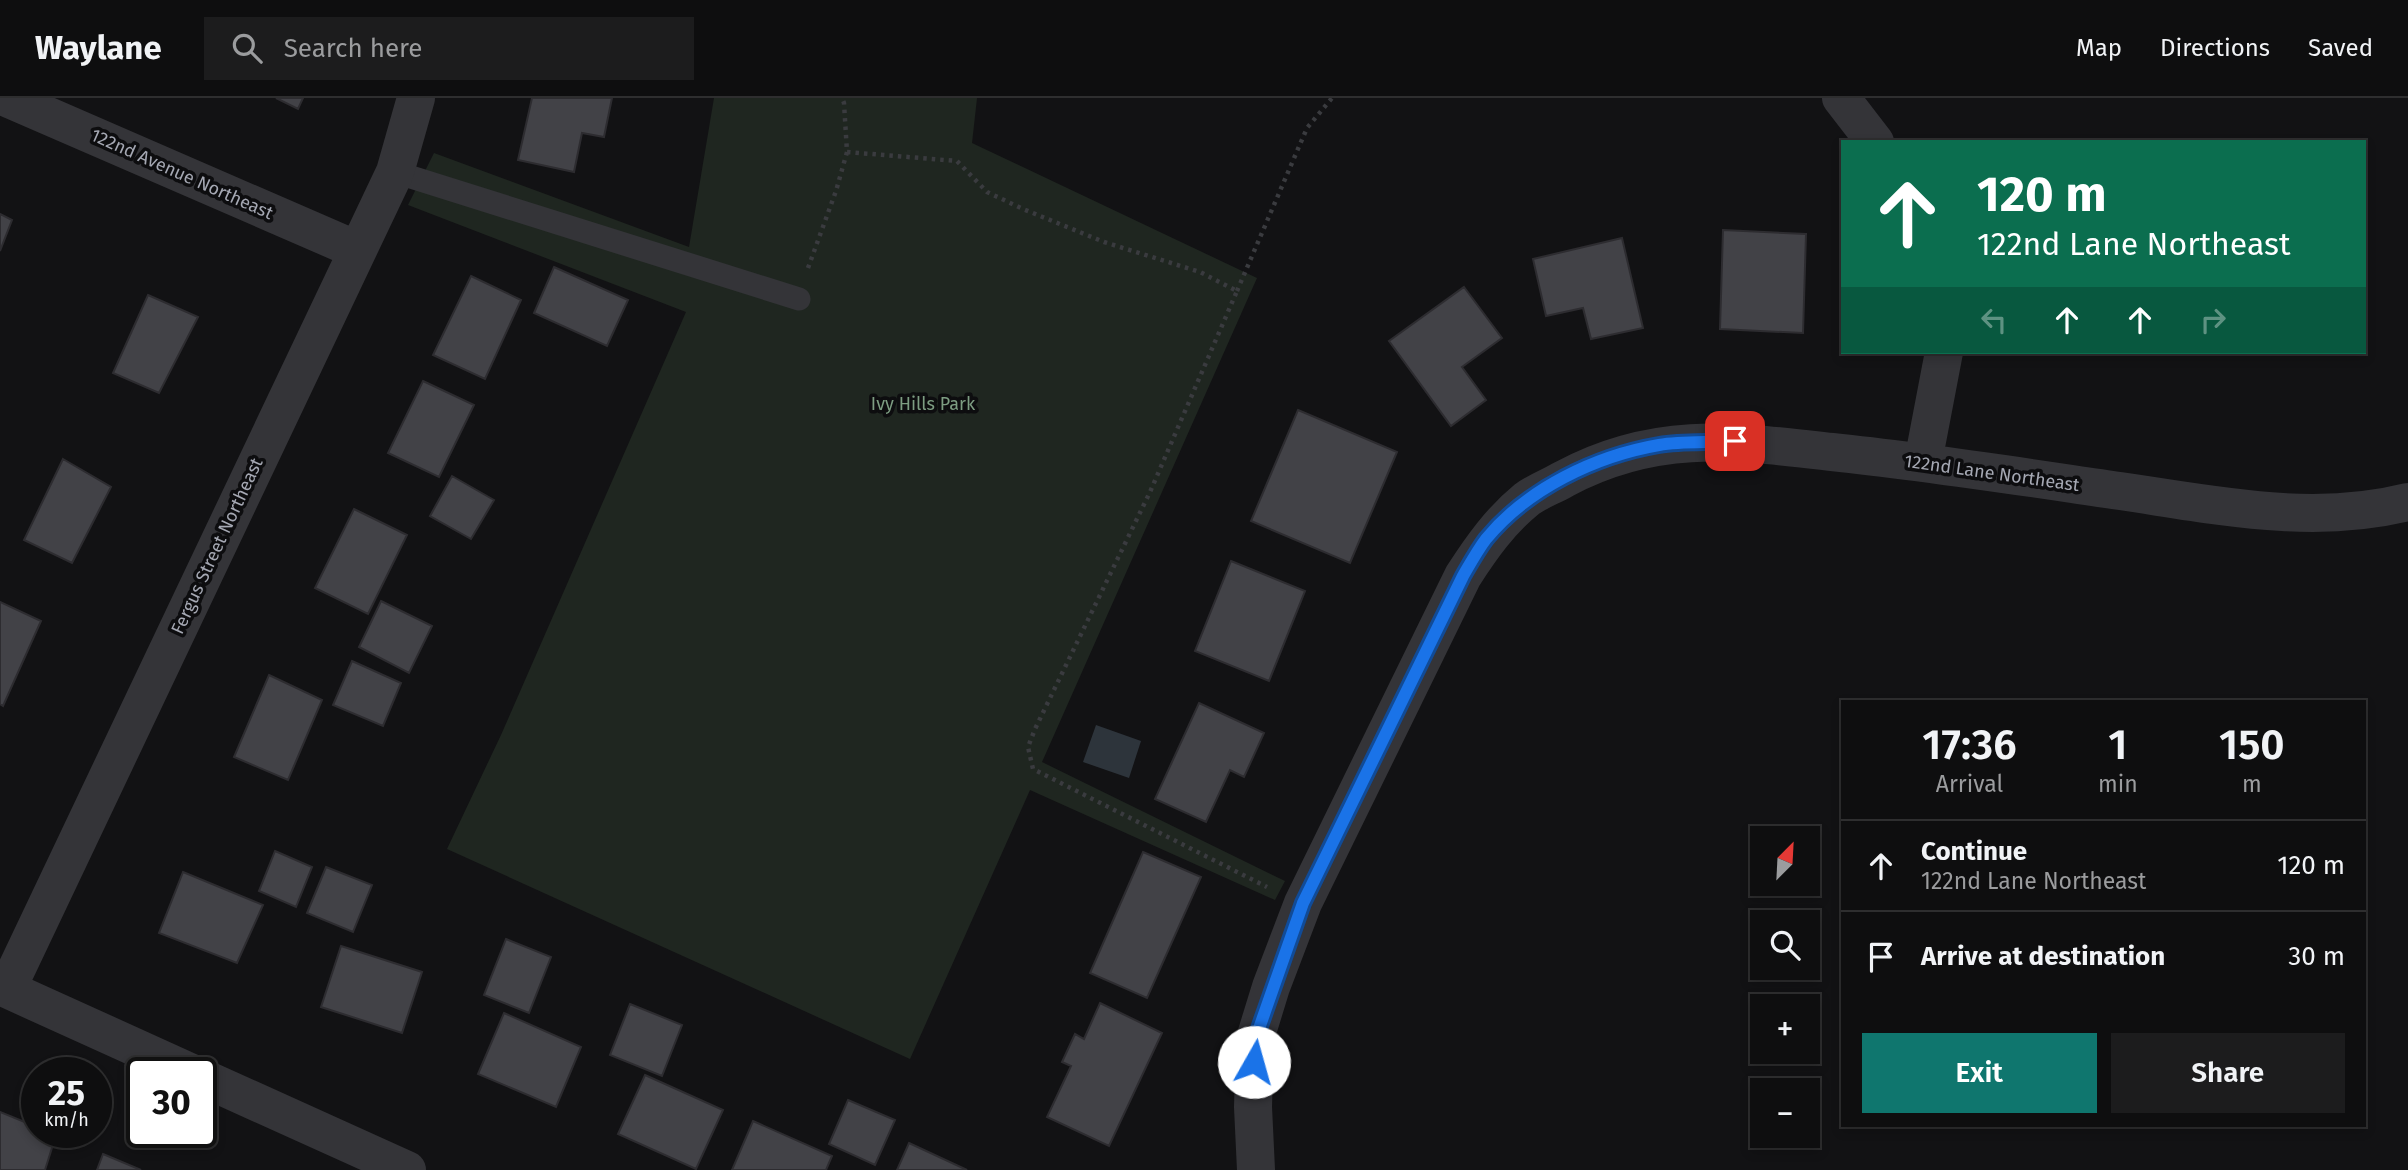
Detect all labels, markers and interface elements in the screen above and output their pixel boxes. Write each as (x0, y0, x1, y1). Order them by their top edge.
search box (204, 17, 694, 80)
text: Waylane (35, 28, 162, 68)
icon: search (228, 29, 266, 67)
text: Search here (284, 33, 423, 64)
text: Map (2076, 34, 2122, 62)
text: Directions (2160, 34, 2270, 62)
text: Saved (2308, 34, 2373, 62)
street label: 122nd Avenue Northeast (87, 124, 277, 224)
text: 120 m (1977, 165, 2107, 224)
icon: ahead (1862, 168, 1953, 259)
text: 122nd Lane Northeast (1977, 225, 2291, 263)
icon: left (1975, 301, 2013, 339)
icon: ahead (2048, 301, 2086, 339)
icon: ahead (2121, 301, 2159, 339)
icon: right (2194, 301, 2232, 339)
park label: Ivy Hills Park (871, 393, 976, 415)
pin (1705, 411, 1765, 471)
icon: arrive (1716, 422, 1754, 460)
street label: 122nd Lane Northeast (1903, 450, 2081, 496)
street label: Fergus Street Northeast (166, 454, 268, 638)
text: 17:36 (1922, 720, 2017, 770)
text: 1 (2108, 720, 2127, 770)
text: 150 (2219, 720, 2285, 770)
text: Arrival (1936, 770, 2003, 798)
text: min (2098, 770, 2138, 798)
text: m (2242, 770, 2262, 798)
north arrow (1750, 826, 1820, 896)
map controls (1750, 826, 1820, 1148)
text: Continue (1921, 836, 2027, 867)
icon: ahead (1862, 847, 1900, 885)
text: 120 m (2277, 850, 2345, 881)
text: 122nd Lane Northeast (1921, 867, 2146, 895)
button: search (1750, 910, 1820, 980)
icon: arrive (1862, 938, 1900, 976)
text: Arrive at destination (1921, 941, 2165, 972)
text: 30 m (2288, 941, 2345, 972)
button: + (1750, 994, 1820, 1064)
position arrow (1217, 1025, 1291, 1099)
button: Exit (1862, 1033, 2097, 1113)
button: Share (2111, 1033, 2345, 1113)
speed limit sign: 30 (126, 1057, 217, 1148)
text: 25 (48, 1072, 85, 1114)
button: − (1750, 1078, 1820, 1148)
text: km/h (44, 1109, 89, 1131)

